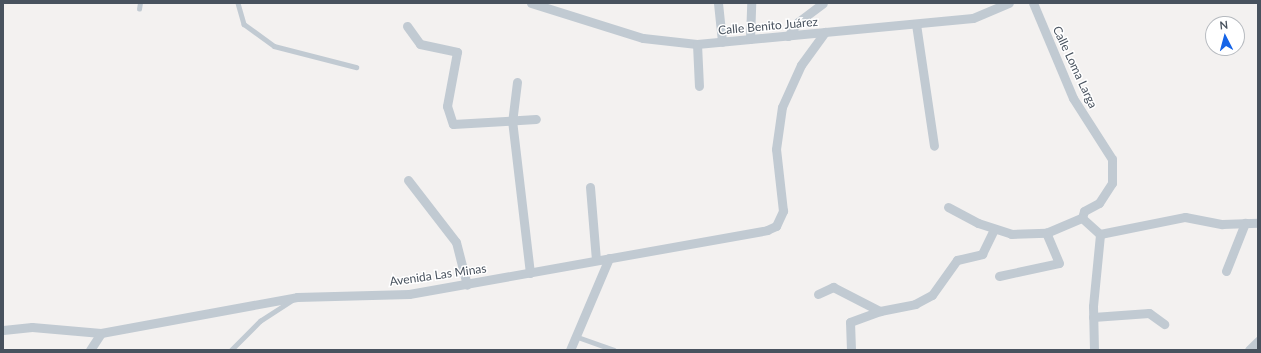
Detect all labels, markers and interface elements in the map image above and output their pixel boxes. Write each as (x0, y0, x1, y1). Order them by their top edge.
street label: Calle Benito Juárez (717, 14, 819, 38)
north arrow (1205, 16, 1245, 56)
text: N (1219, 18, 1229, 31)
street label: Calle Loma Larga (1050, 24, 1100, 110)
street label: Avenida Las Minas (389, 261, 487, 289)

